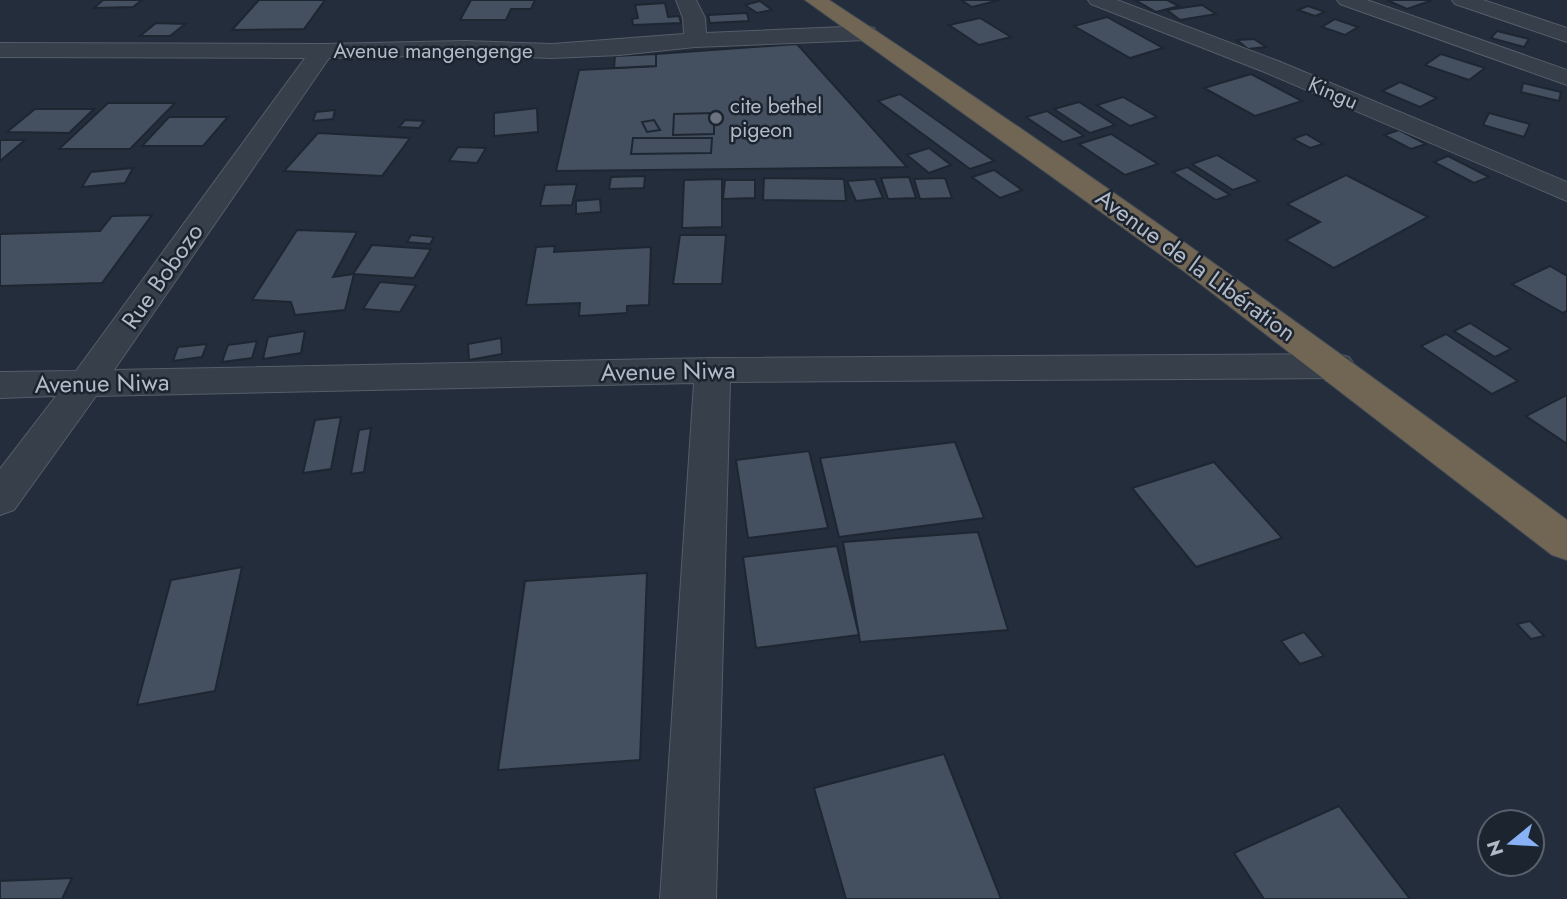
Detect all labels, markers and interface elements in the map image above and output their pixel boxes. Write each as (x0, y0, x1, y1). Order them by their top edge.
street label: Avenue mangengenge (333, 36, 533, 66)
street label: Kingu (1304, 69, 1362, 117)
place label: cite bethel pigeon (730, 91, 822, 145)
marker: cite bethel pigeon (708, 110, 724, 126)
street label: Avenue de la Libération (1089, 180, 1303, 350)
street label: Rue Bobozo (113, 216, 211, 336)
street label: Avenue Niwa (600, 352, 736, 390)
street label: Avenue Niwa (34, 364, 170, 402)
north arrow (1476, 808, 1546, 878)
text: N (1480, 837, 1510, 859)

